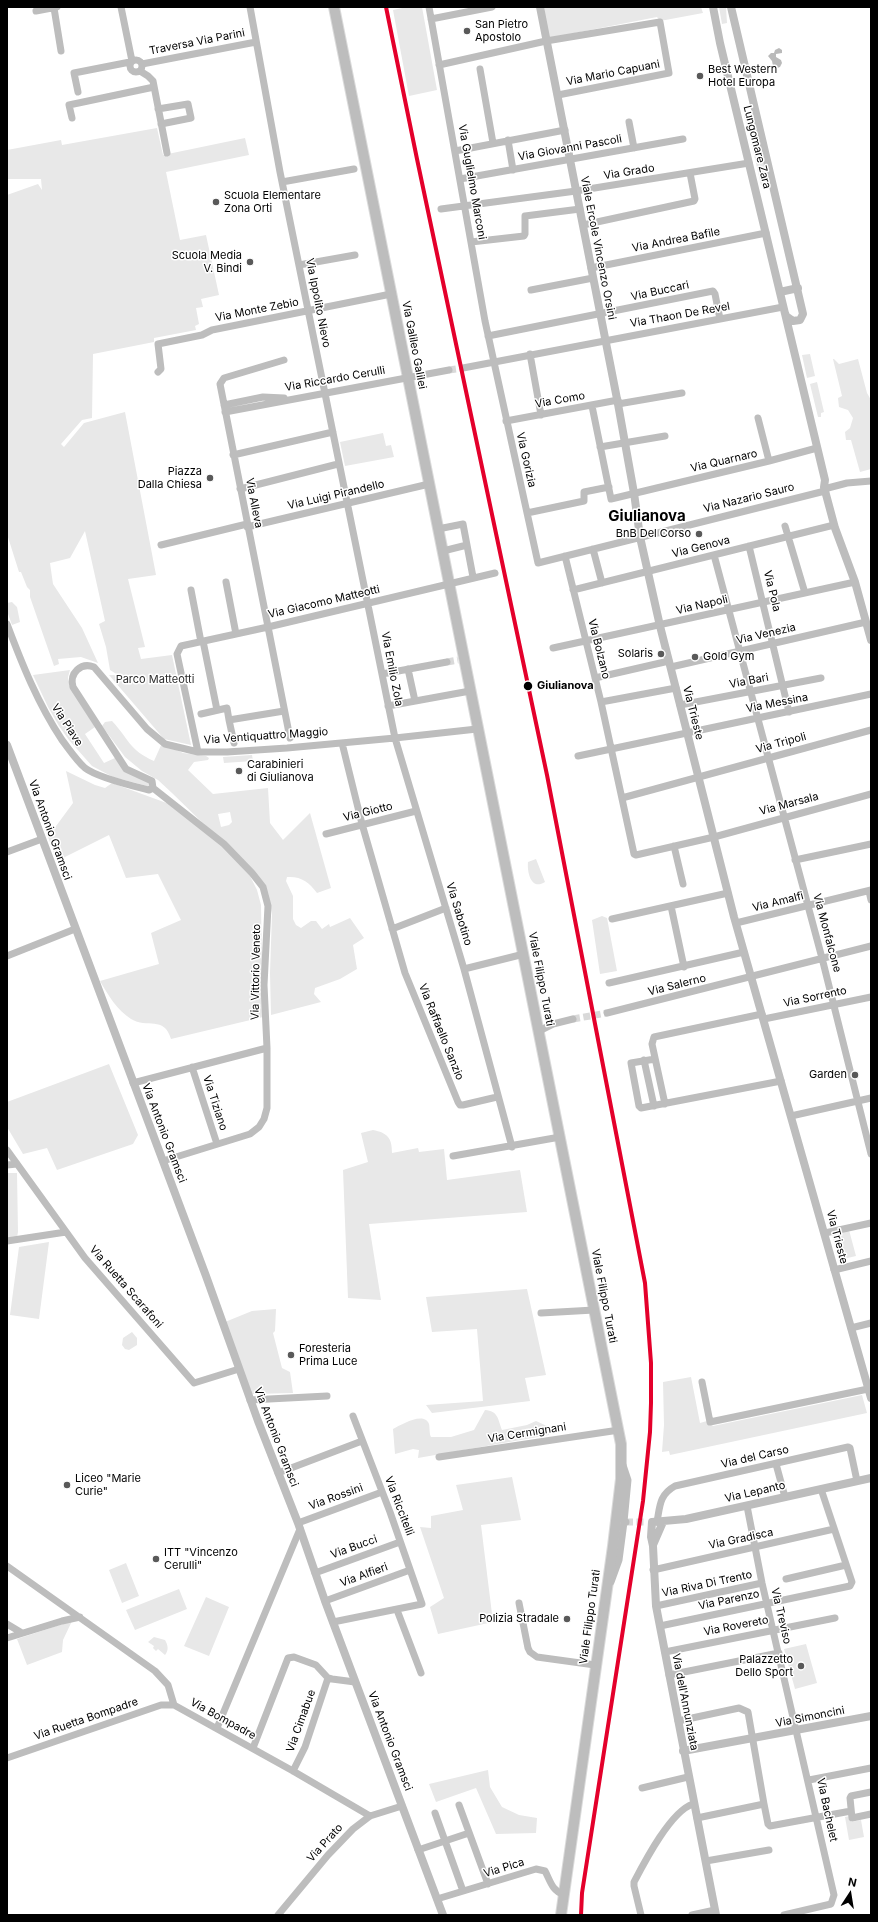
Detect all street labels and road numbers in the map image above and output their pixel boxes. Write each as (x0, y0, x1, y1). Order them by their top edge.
street label: Traversa Via Parini (148, 26, 246, 58)
street label: Via Mario Capuani (565, 57, 661, 89)
street label: Lungomare Zara (740, 104, 774, 190)
street label: Via Guglielmo Marconi (455, 123, 489, 241)
street label: Via Giovanni Pascoli (517, 132, 623, 164)
street label: Via Grado (603, 161, 655, 183)
street label: Viale Ercole Vincenzo Orsini (578, 175, 618, 321)
street label: Via Andrea Bafile (631, 225, 721, 255)
street label: Via Ippolito Nievo (303, 257, 333, 349)
street label: Via Buccari (630, 278, 690, 304)
street label: Via Monte Zebio (214, 295, 300, 325)
street label: Via Galileo Galilei (399, 300, 429, 390)
street label: Via Thaon De Revel (629, 300, 731, 330)
street label: Via Riccardo Cerulli (284, 364, 386, 394)
street label: Via Como (534, 389, 586, 411)
street label: Via Gorizia (513, 431, 539, 489)
street label: Via Quarnaro (689, 447, 759, 475)
street label: Via Alleva (243, 477, 265, 529)
street label: Via Luigi Pirandello (286, 477, 386, 513)
street label: Via Nazario Sauro (702, 480, 796, 516)
street label: Via Genova (671, 533, 731, 561)
street label: Via Pola (761, 569, 783, 613)
street label: Via Giacomo Matteotti (267, 583, 381, 621)
street label: Via Napoli (675, 593, 729, 617)
street label: Via Bolzano (585, 618, 613, 680)
street label: Via Venezia (735, 621, 797, 647)
street label: Via Emilio Zola (378, 631, 406, 707)
street label: Via Bari (728, 671, 770, 691)
street label: Via Trieste (680, 685, 706, 741)
street label: Via Messina (745, 691, 809, 715)
street label: Via Piave (48, 701, 86, 749)
street label: Via Ventiquattro Maggio (203, 725, 329, 747)
street label: Via Tripoli (754, 730, 808, 756)
street label: Via Antonio Gramsci (26, 778, 74, 882)
street label: Via Marsala (758, 790, 820, 818)
street label: Via Giotto (342, 799, 394, 825)
street label: Via Sabotino (443, 881, 475, 947)
street label: Via Amalfi (751, 889, 805, 915)
street label: Via Monfalcone (810, 892, 844, 974)
street label: Via Vittorio Veneto (249, 924, 263, 1020)
street label: Viale Filippo Turati (525, 931, 557, 1027)
street label: Via Salerno (647, 971, 707, 999)
street label: Via Raffaello Sanzio (416, 982, 466, 1082)
street label: Via Sorrento (782, 984, 848, 1010)
street label: Via Tiziano (200, 1074, 230, 1132)
street label: Via Antonio Gramsci (139, 1081, 189, 1185)
street label: Via Trieste (823, 1209, 851, 1265)
street label: Via Ruetta Scarafoni (87, 1243, 165, 1331)
street label: Viale Filippo Turati (588, 1248, 620, 1344)
street label: Via Antonio Gramsci (251, 1385, 301, 1489)
street label: Via Cermignani (487, 1420, 567, 1446)
street label: Via del Carso (720, 1443, 790, 1471)
street label: Via Riccitelli (382, 1475, 416, 1537)
street label: Via Lepanto (723, 1479, 787, 1505)
street label: Via Rossini (307, 1481, 365, 1513)
street label: Via Gradisca (707, 1526, 775, 1552)
street label: Via Bucci (329, 1533, 379, 1561)
street label: Via Alfieri (338, 1560, 390, 1590)
street label: Via Riva Di Trento (661, 1568, 753, 1600)
street label: Viale Filippo Turati (577, 1569, 603, 1665)
street label: Via Parenzo (697, 1587, 761, 1613)
street label: Via Treviso (768, 1587, 794, 1645)
street label: Via Rovereto (703, 1613, 769, 1639)
street label: Via dell'Annunziata (669, 1652, 701, 1752)
street label: Via Cimabue (284, 1688, 318, 1754)
street label: Via Antonio Gramsci (365, 1689, 415, 1793)
street label: Via Ruetta Bompadre (32, 1695, 140, 1743)
street label: Via Bompadre (188, 1696, 258, 1742)
street label: Via Simoncini (774, 1704, 846, 1730)
street label: Via Bachelet (814, 1777, 840, 1843)
street label: Via Prato (304, 1821, 346, 1865)
street label: Via Pica (482, 1856, 526, 1880)

